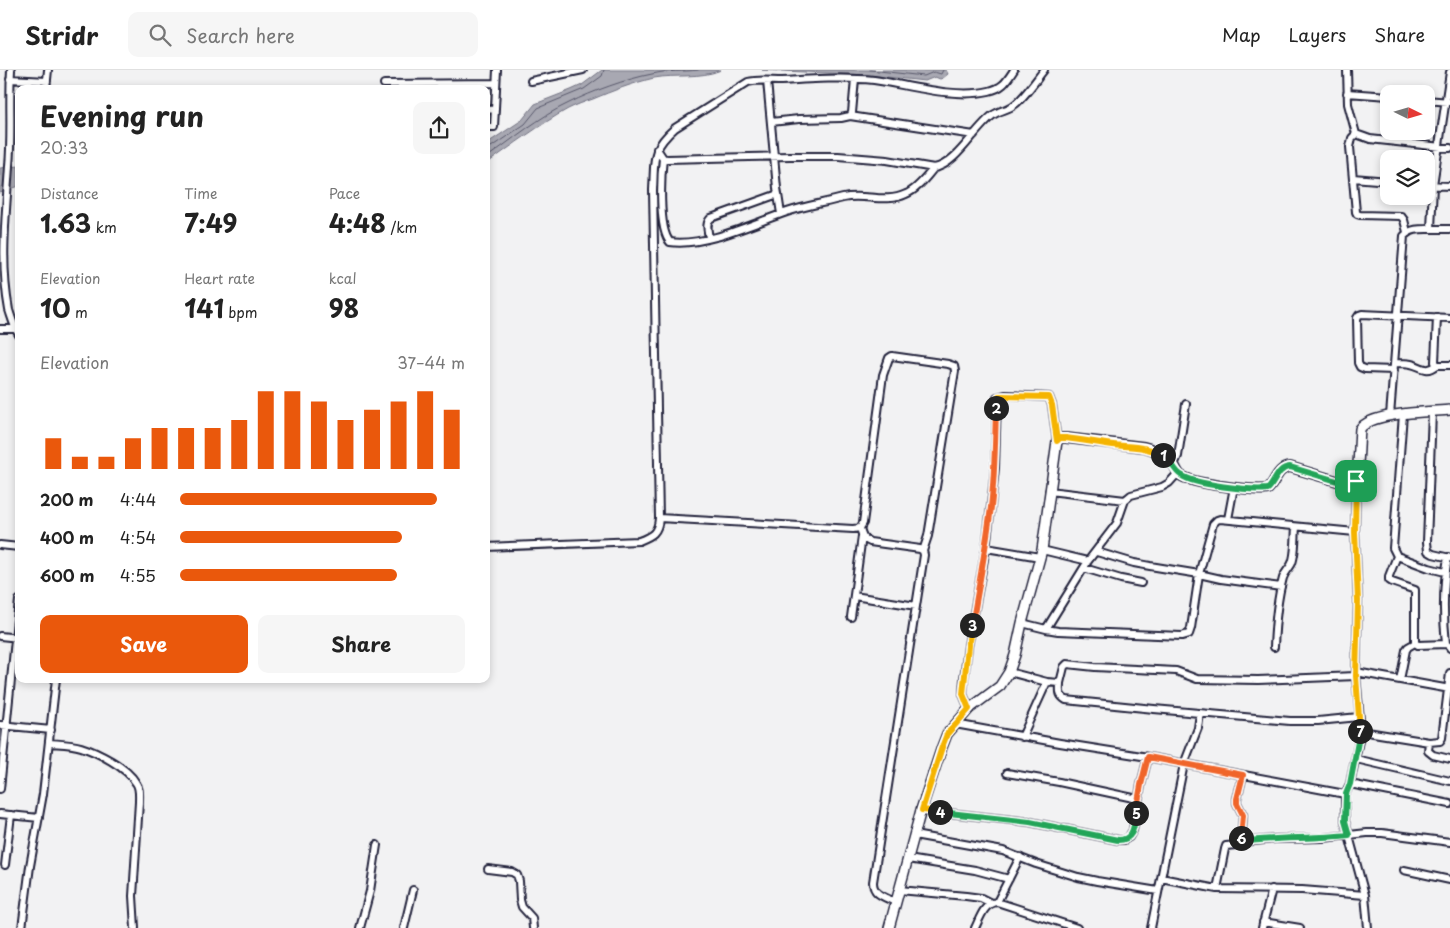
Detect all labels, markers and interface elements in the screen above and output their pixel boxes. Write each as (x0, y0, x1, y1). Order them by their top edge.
search box (128, 12, 478, 57)
text: Stridr (25, 17, 98, 53)
icon: search (146, 21, 174, 49)
text: Search here (186, 21, 295, 49)
text: Map (1222, 21, 1261, 48)
text: Layers (1289, 21, 1346, 48)
text: Share (1374, 21, 1425, 48)
north arrow (1380, 85, 1435, 140)
map controls (1380, 85, 1435, 205)
text: Evening run (40, 94, 204, 137)
button: share (413, 102, 465, 154)
text: 20:33 (40, 135, 88, 159)
button: layers (1380, 150, 1435, 205)
text: Distance (40, 183, 99, 204)
text: Time (184, 183, 217, 204)
text: Pace (329, 183, 360, 204)
text: 1.63 (40, 204, 91, 242)
text: 7:49 (184, 204, 238, 242)
text: 4:48 (329, 204, 386, 242)
text: km (91, 217, 117, 238)
text: /km (386, 217, 417, 238)
text: Elevation (40, 268, 100, 289)
text: Heart rate (184, 268, 255, 289)
text: kcal (329, 268, 357, 289)
text: 10 (40, 289, 70, 327)
text: 141 (184, 289, 224, 327)
text: 98 (329, 289, 359, 327)
text: m (70, 302, 88, 323)
text: bpm (224, 302, 258, 323)
text: Elevation (40, 350, 109, 374)
text: 37–44 m (397, 350, 465, 374)
pin: 2 (984, 396, 1008, 420)
text: 2 (992, 398, 1001, 419)
pin: 1 (1150, 442, 1176, 468)
text: 1 (1160, 445, 1167, 466)
pin (1335, 460, 1377, 502)
icon: arrive (1342, 467, 1370, 495)
text: 200 m (40, 487, 94, 511)
text: 4:44 (120, 487, 156, 511)
text: 400 m (40, 525, 94, 549)
text: 4:54 (120, 525, 156, 549)
text: 600 m (40, 563, 94, 587)
text: 4:55 (120, 563, 156, 587)
pin: 3 (960, 612, 984, 638)
button: Save (40, 615, 248, 673)
button: Share (258, 615, 465, 673)
text: 3 (968, 615, 977, 636)
pin: 7 (1348, 718, 1372, 744)
text: 7 (1356, 721, 1365, 742)
pin: 4 (928, 800, 952, 824)
pin: 5 (1124, 800, 1148, 826)
text: 4 (936, 802, 945, 823)
text: 5 (1132, 803, 1141, 824)
pin: 6 (1228, 826, 1254, 850)
text: 6 (1237, 828, 1246, 849)

